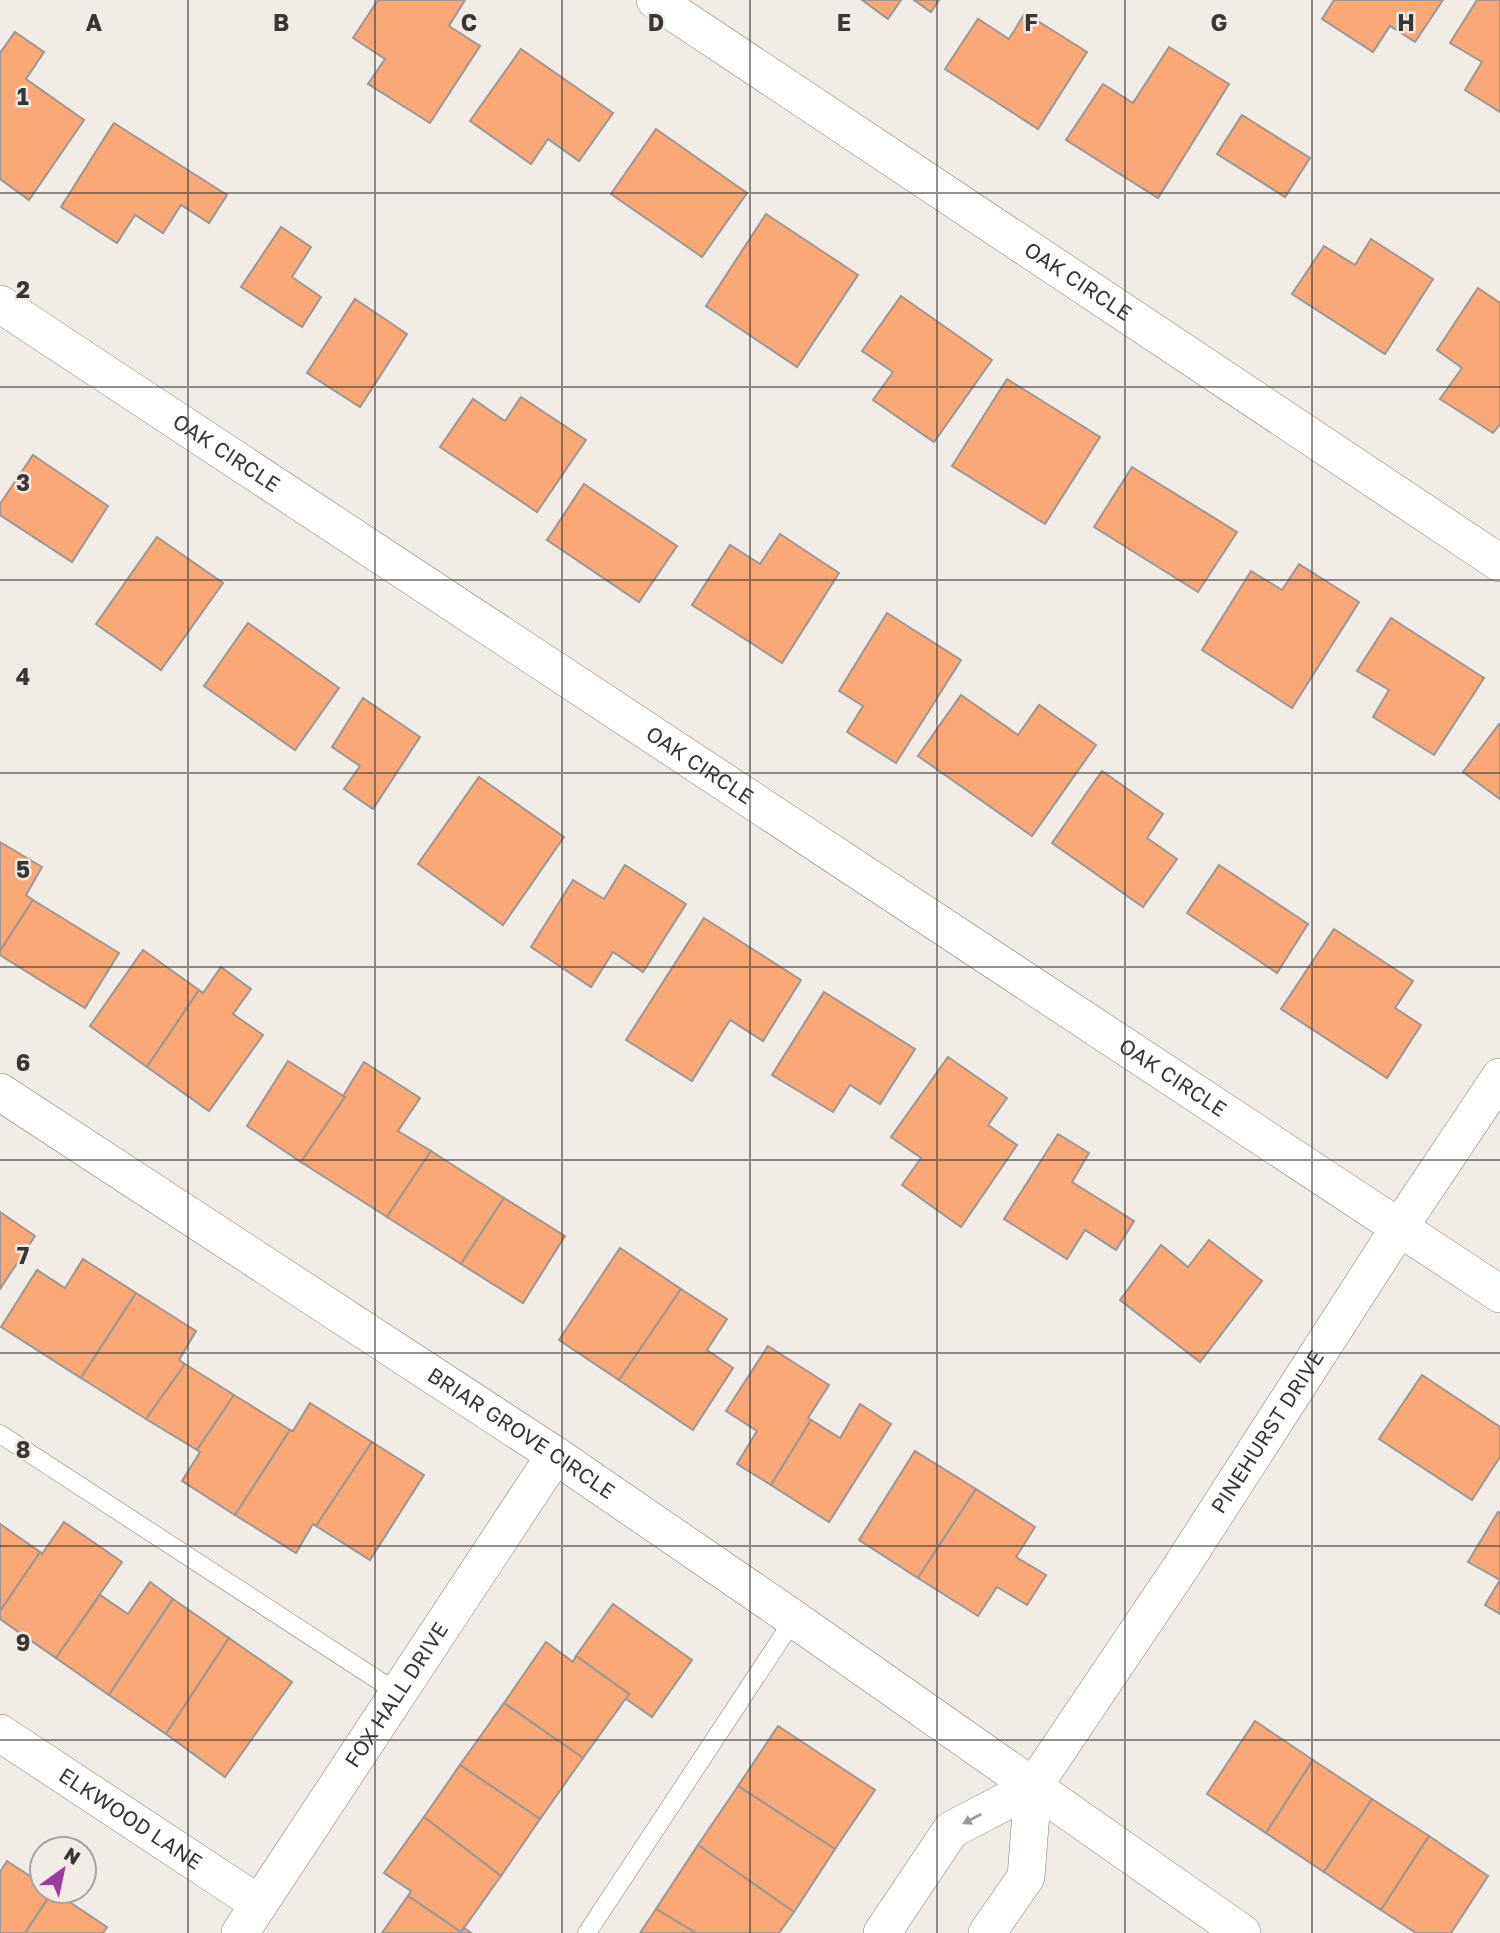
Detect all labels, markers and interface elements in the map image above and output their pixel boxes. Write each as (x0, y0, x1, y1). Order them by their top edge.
text: A (86, 8, 103, 36)
text: B (273, 8, 289, 36)
text: C (461, 8, 477, 36)
text: D (648, 8, 664, 36)
text: E (837, 8, 851, 36)
text: F (1024, 8, 1038, 36)
text: G (1211, 8, 1227, 36)
text: H (1397, 8, 1415, 36)
text: 1 (17, 82, 29, 110)
street label: OAK CIRCLE (1020, 236, 1137, 326)
text: 2 (16, 275, 30, 303)
street label: OAK CIRCLE (168, 408, 285, 497)
text: 3 (16, 468, 30, 496)
text: 4 (16, 662, 30, 690)
street label: OAK CIRCLE (641, 720, 759, 810)
text: 5 (16, 855, 30, 883)
street label: OAK CIRCLE (1115, 1032, 1232, 1122)
text: 6 (16, 1048, 30, 1076)
text: 7 (17, 1241, 29, 1269)
street label: PINEHURST DRIVE (1205, 1345, 1329, 1518)
street label: BRIAR GROVE CIRCLE (423, 1361, 620, 1504)
text: 8 (16, 1435, 30, 1463)
street label: FOX HALL DRIVE (339, 1617, 453, 1772)
text: 9 (16, 1628, 30, 1656)
street label: ELKWOOD LANE (54, 1762, 206, 1874)
one-way arrow (962, 1812, 982, 1824)
north arrow (28, 1835, 98, 1905)

